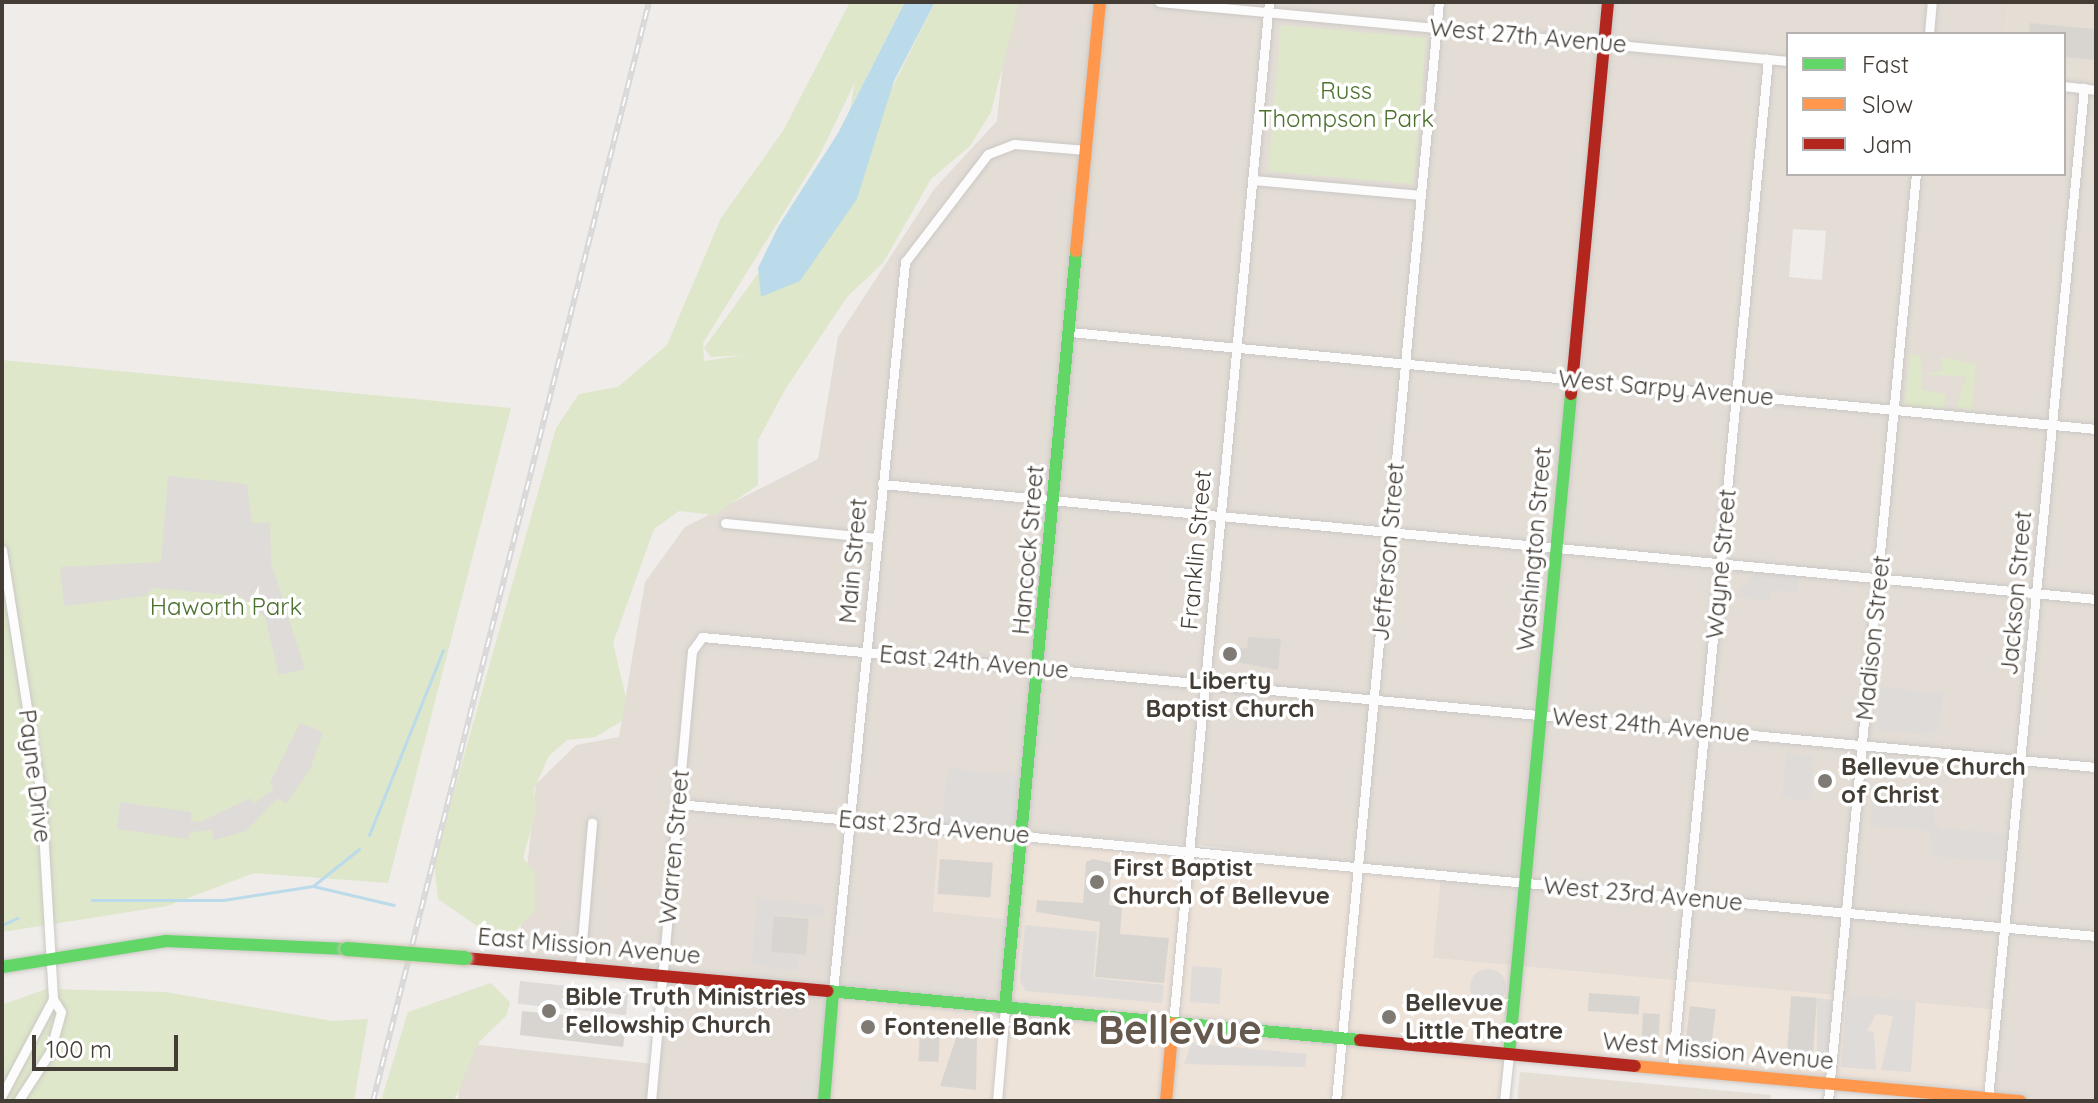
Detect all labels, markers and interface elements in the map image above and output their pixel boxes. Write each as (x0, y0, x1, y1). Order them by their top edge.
street label: West 27th Avenue (1428, 13, 1628, 59)
legend (1786, 32, 2066, 176)
text: Fast (1862, 49, 1909, 79)
park label: Russ Thompson Park (1258, 77, 1434, 133)
text: Slow (1862, 89, 1913, 119)
text: Jam (1862, 129, 1912, 159)
street label: West Sarpy Avenue (1557, 364, 1775, 412)
street label: Washington Street (1511, 446, 1557, 652)
street label: Jefferson Street (1366, 462, 1410, 642)
street label: Hancock Street (1006, 464, 1050, 636)
street label: Franklin Street (1175, 469, 1217, 631)
street label: Wayne Street (1700, 488, 1742, 640)
street label: Main Street (833, 497, 873, 625)
street label: Jackson Street (1994, 509, 2038, 677)
street label: Madison Street (1850, 554, 1896, 722)
park label: Haworth Park (150, 593, 302, 621)
street label: East 24th Avenue (878, 639, 1070, 685)
marker: Liberty Baptist Church (1221, 645, 1239, 663)
place label: Liberty Baptist Church (1145, 667, 1315, 723)
street label: West 24th Avenue (1551, 702, 1751, 748)
street label: Payne Drive (13, 708, 57, 844)
place label: Bellevue Church of Christ (1841, 753, 2026, 809)
street label: Warren Street (653, 769, 695, 925)
marker: Bellevue Church of Christ (1816, 772, 1834, 790)
street label: East 23rd Avenue (837, 804, 1031, 850)
place label: First Baptist Church of Bellevue (1113, 854, 1330, 910)
street label: West 23rd Avenue (1542, 871, 1744, 917)
marker: First Baptist Church of Bellevue (1088, 873, 1106, 891)
street label: East Mission Avenue (476, 922, 702, 970)
place label: Bible Truth Ministries Fellowship Church (565, 983, 806, 1039)
place label: Bellevue Little Theatre (1405, 989, 1563, 1045)
marker: Bible Truth Ministries Fellowship Church (540, 1002, 558, 1020)
district label: Bellevue (1098, 1005, 1262, 1053)
marker: Bellevue Little Theatre (1380, 1008, 1398, 1026)
place label: Fontenelle Bank (884, 1013, 1071, 1041)
marker: Fontenelle Bank (859, 1018, 877, 1036)
scale bar (36, 1019, 182, 1069)
street label: West Mission Avenue (1601, 1027, 1835, 1075)
text: 100 m (46, 1034, 112, 1064)

